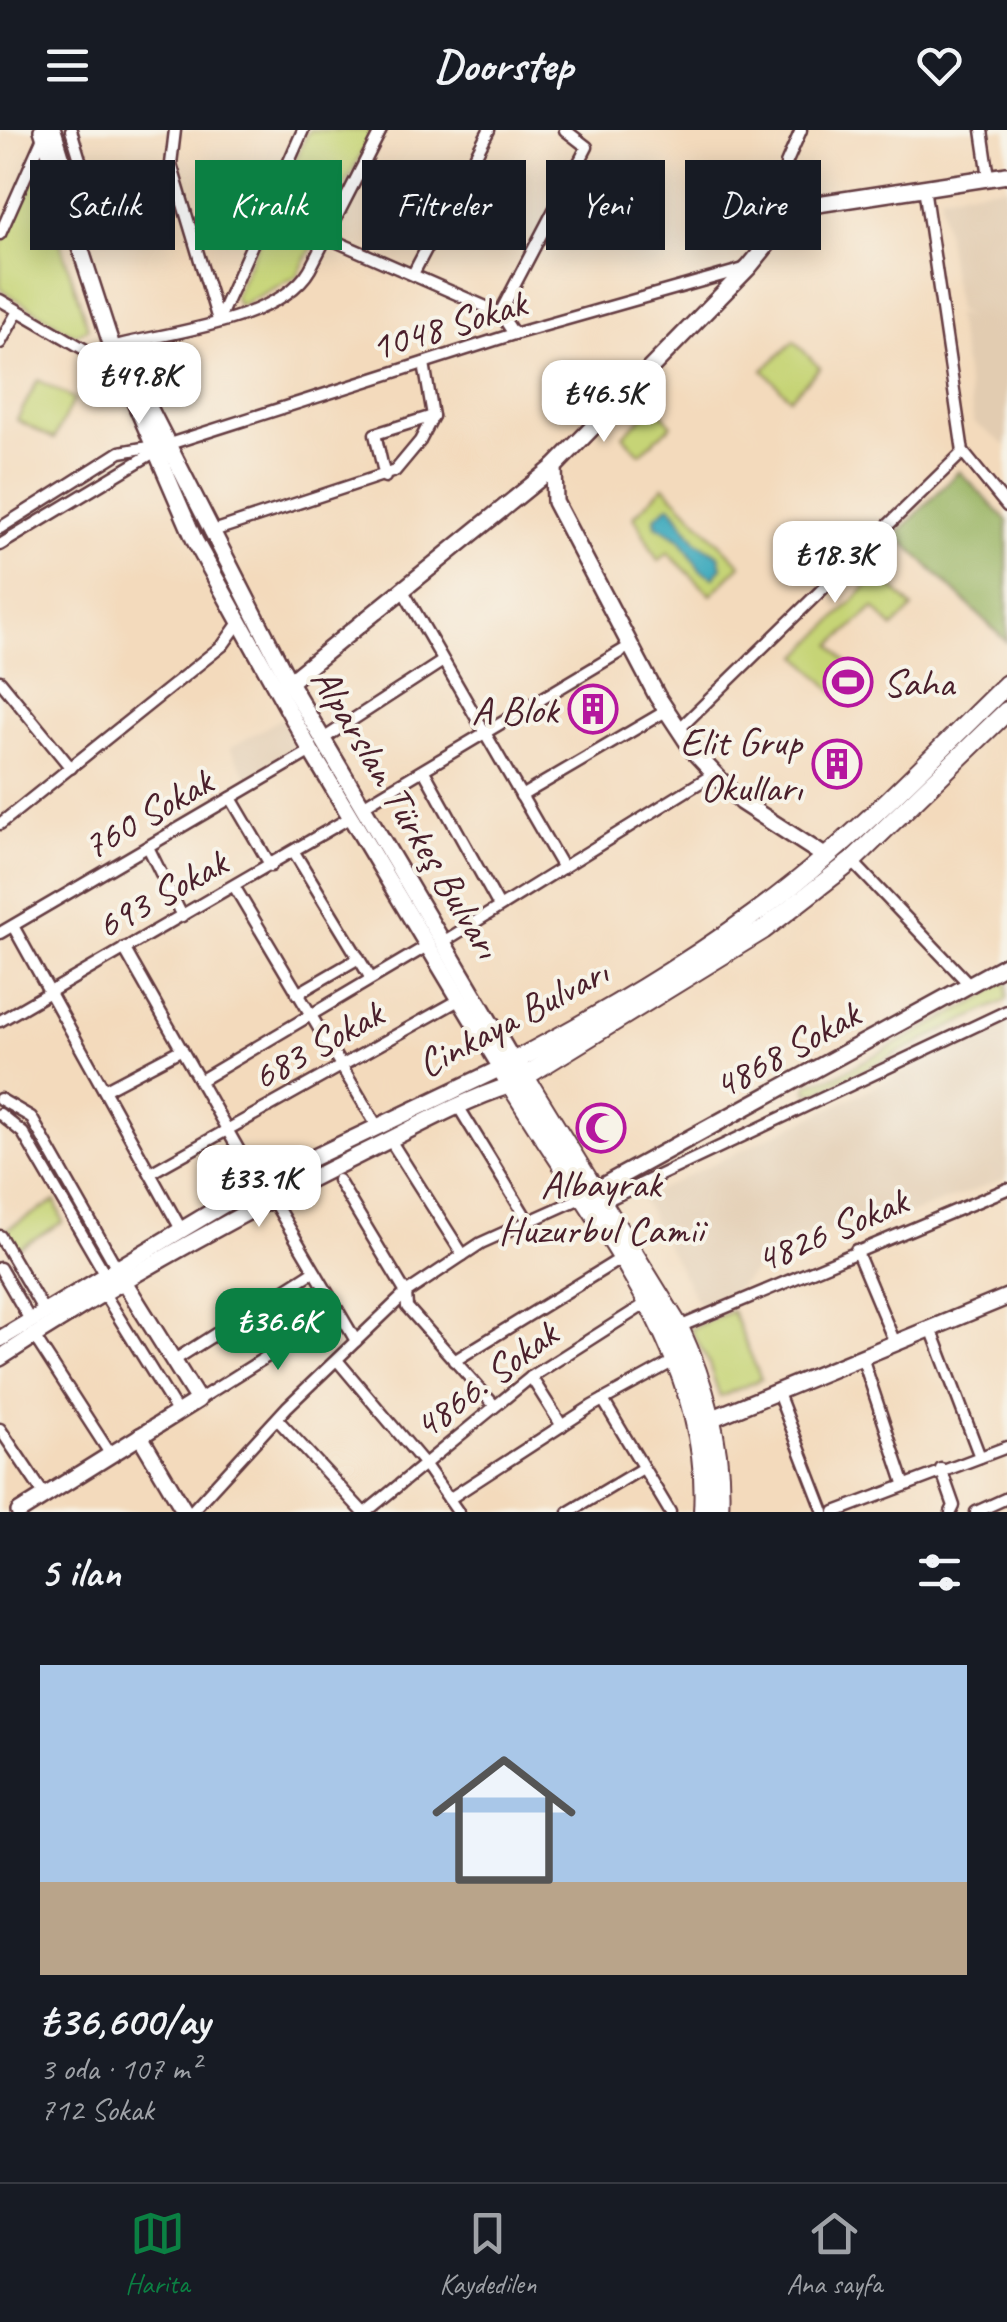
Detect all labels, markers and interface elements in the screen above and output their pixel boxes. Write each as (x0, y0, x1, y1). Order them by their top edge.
text: Doorstep (434, 37, 573, 94)
icon: menu (40, 38, 95, 93)
icon: heart (912, 38, 967, 93)
chip: Satılık (30, 160, 175, 250)
chip: Kiralık (195, 160, 342, 250)
chip: Filtreler (362, 160, 526, 250)
chip: Yeni (546, 160, 665, 250)
chip: Daire (685, 160, 821, 250)
street label: 1048 Sokak (364, 277, 534, 372)
pin: ₺49.8K (58, 342, 220, 427)
text: ₺49.8K (99, 354, 179, 395)
pin: ₺46.5K (523, 360, 685, 445)
text: ₺46.5K (564, 372, 644, 413)
pin: ₺18.3K (754, 521, 916, 606)
text: ₺18.3K (795, 533, 875, 574)
sports icon: Saha (822, 656, 874, 708)
street label: Alparslan Türkeş Bulvarı (300, 658, 513, 968)
place label: Saha (883, 658, 957, 708)
building icon: A Blok (567, 683, 619, 735)
place label: A Blok (472, 685, 560, 735)
place label: Elit Grup Okulları (680, 717, 804, 813)
building icon: Elit Grup Okulları (811, 738, 863, 790)
street label: 760 Sokak (73, 755, 224, 871)
street label: 693 Sokak (87, 836, 238, 950)
street label: Cinkaya Bulvarı (409, 946, 618, 1089)
street label: 683 Sokak (243, 987, 394, 1101)
street label: 4868 Sokak (704, 988, 871, 1111)
mosque icon: Albayrak Huzurbul Camii (575, 1102, 627, 1154)
pin: ₺33.1K (178, 1145, 340, 1230)
text: ₺33.1K (219, 1157, 299, 1198)
place label: Albayrak Huzurbul Camii (499, 1159, 708, 1255)
street label: 4826 Sokak (748, 1175, 917, 1284)
pin: ₺36.6K (197, 1288, 359, 1373)
text: ₺36.6K (237, 1300, 319, 1341)
street label: 4866. Sokak (403, 1308, 570, 1450)
icon: filters (912, 1545, 967, 1600)
text: 5 ilan (40, 1546, 121, 1599)
icon: home (414, 1730, 594, 1910)
text: ₺36,600/ay (40, 1995, 210, 2048)
text: 3 oda · 107 m² (40, 2048, 199, 2089)
text: 712 Sokak (40, 2089, 154, 2130)
tab: Harita (125, 2206, 189, 2301)
tab: Kaydedilen (439, 2206, 536, 2301)
tab: Ana sayfa (787, 2206, 882, 2301)

